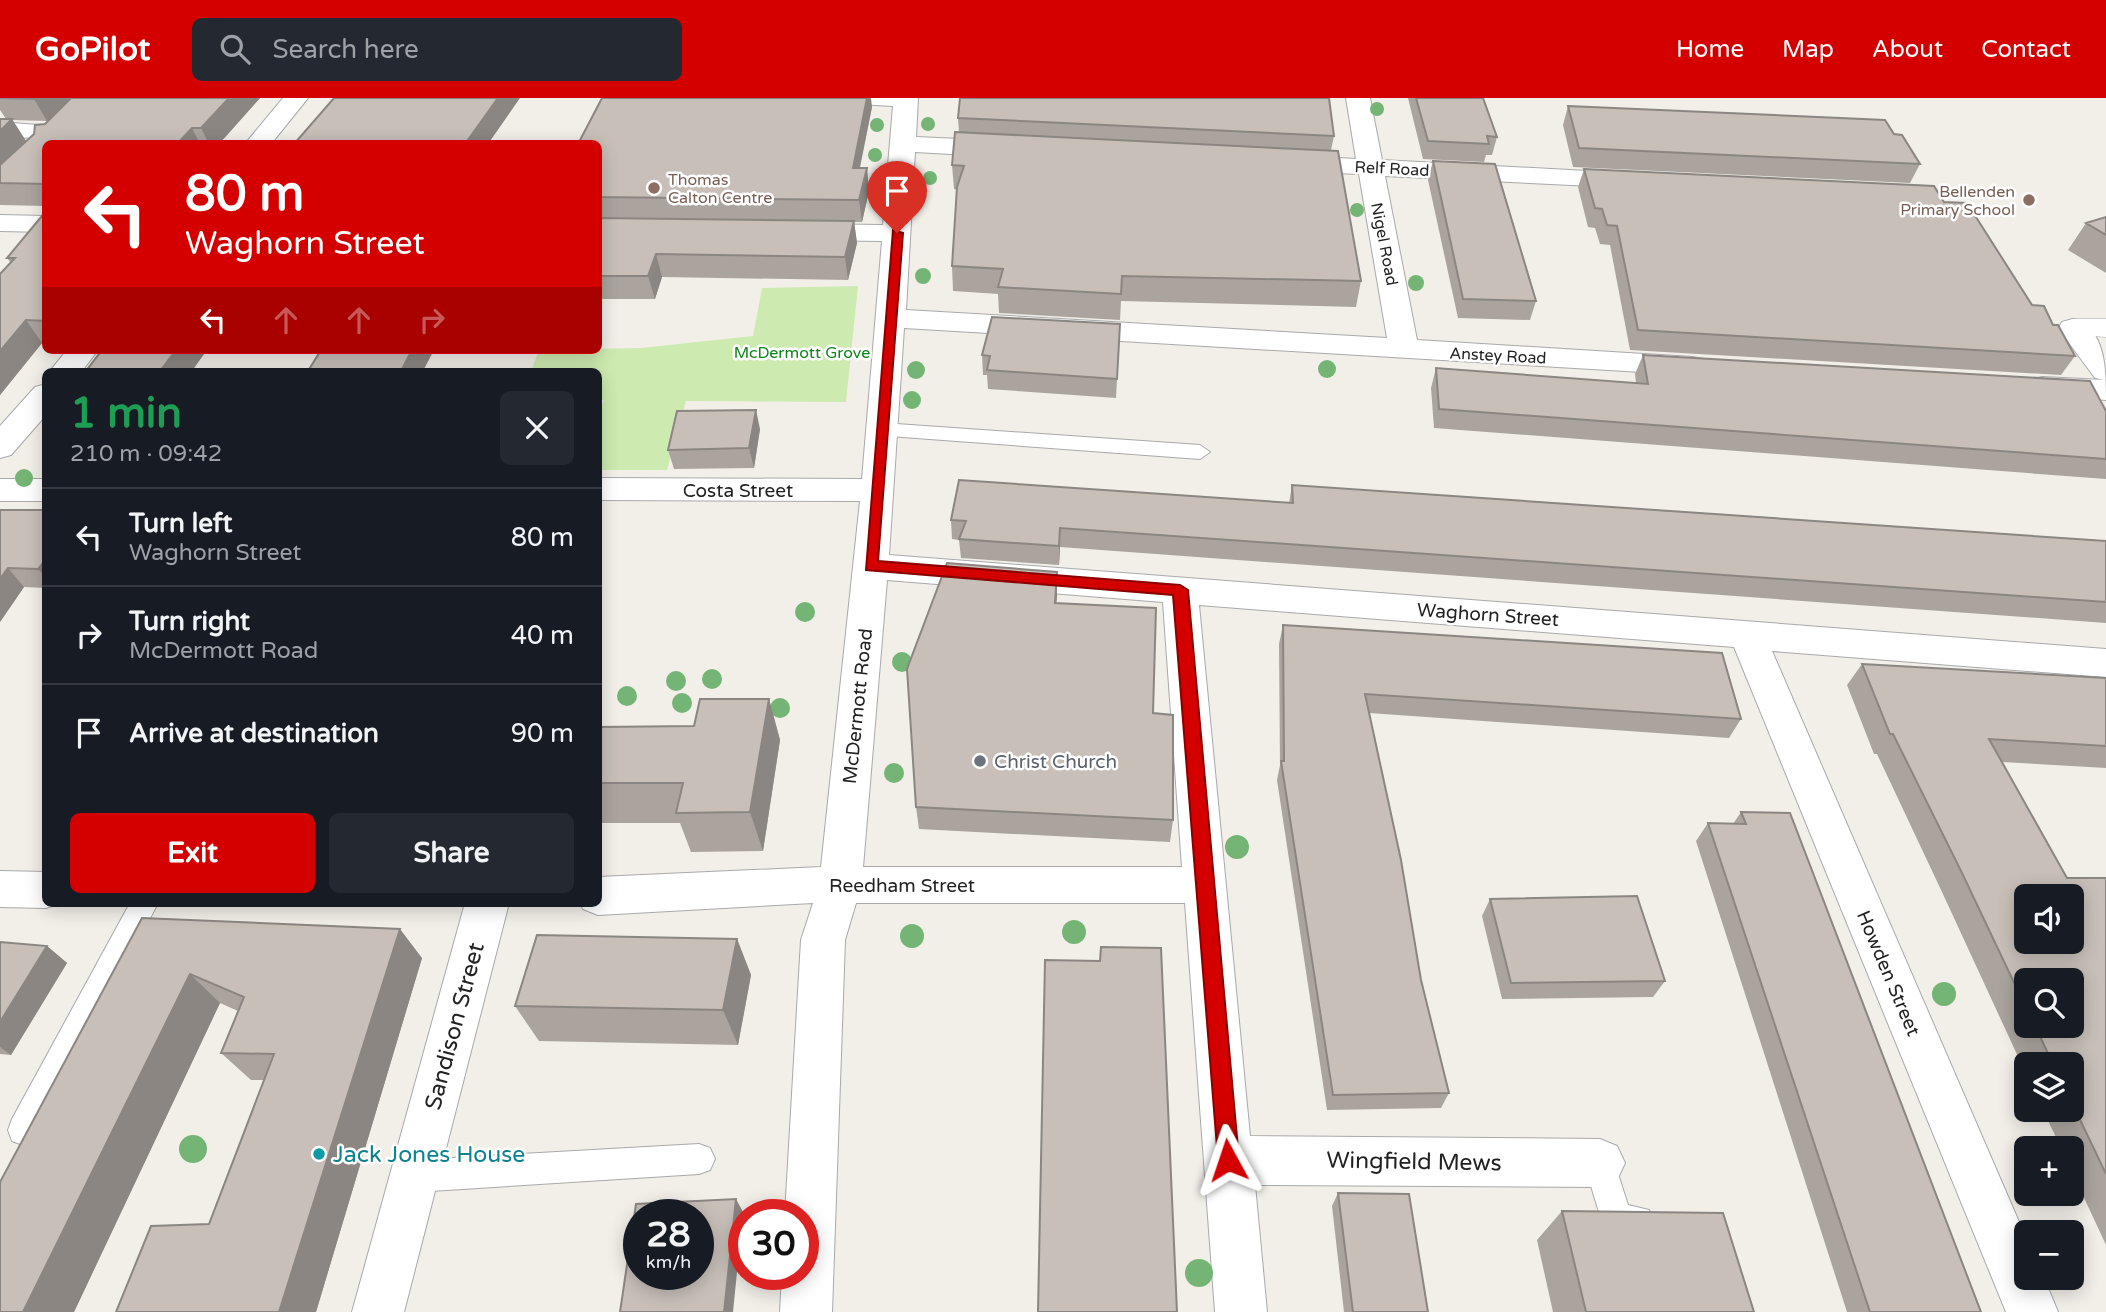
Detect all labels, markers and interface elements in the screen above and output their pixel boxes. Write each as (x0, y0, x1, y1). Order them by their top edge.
search box (192, 18, 682, 81)
text: GoPilot (35, 30, 150, 69)
icon: search (216, 30, 254, 68)
text: Search here (272, 34, 419, 65)
text: Home (1676, 35, 1744, 64)
text: Map (1782, 35, 1834, 64)
text: About (1872, 35, 1943, 64)
text: Contact (1981, 35, 2071, 64)
street label: Relf Road (1354, 157, 1430, 181)
pin (867, 161, 927, 233)
text: 80 m (185, 165, 304, 224)
icon: left (70, 168, 161, 259)
place label: Thomas Calton Centre (668, 170, 772, 208)
icon: arrive (878, 172, 916, 210)
marker: Thomas Calton Centre (646, 180, 662, 196)
place label: Bellenden Primary School (1900, 182, 2015, 220)
marker: Bellenden Primary School (2021, 192, 2037, 208)
street label: Nigel Road (1366, 201, 1402, 287)
text: Waghorn Street (185, 225, 425, 263)
icon: left (194, 301, 232, 339)
icon: ahead (267, 301, 305, 339)
icon: ahead (340, 301, 378, 339)
icon: right (413, 301, 451, 339)
park label: McDermott Grove (734, 343, 870, 363)
street label: Anstey Road (1449, 343, 1547, 369)
text: 1 min (70, 388, 182, 439)
button: close (500, 391, 574, 465)
text: 210 m · 09:42 (70, 440, 222, 468)
street label: Costa Street (683, 480, 793, 502)
text: Turn left (129, 508, 232, 539)
icon: left (70, 518, 108, 556)
text: 80 m (511, 522, 574, 553)
text: Waghorn Street (129, 539, 301, 567)
street label: Waghorn Street (1416, 599, 1560, 631)
text: Turn right (129, 606, 250, 637)
icon: right (70, 616, 108, 654)
text: 40 m (511, 620, 574, 651)
street label: McDermott Road (839, 627, 877, 785)
text: McDermott Road (129, 637, 318, 665)
icon: arrive (70, 714, 108, 752)
text: Arrive at destination (129, 718, 379, 749)
text: 90 m (511, 718, 574, 749)
place label: Christ Church (994, 751, 1117, 773)
marker: Christ Church (972, 753, 988, 769)
button: Exit (70, 813, 315, 893)
button: Share (329, 813, 574, 893)
street label: Reedham Street (829, 875, 975, 897)
map controls (2014, 884, 2084, 1290)
button: sound (2014, 884, 2084, 954)
street label: Howden Street (1852, 907, 1924, 1039)
street label: Sandison Street (419, 939, 491, 1113)
button: search (2014, 968, 2084, 1038)
button: layers (2014, 1052, 2084, 1122)
position arrow (1191, 1123, 1265, 1197)
button: + (2014, 1136, 2084, 1206)
place label: Jack Jones House (333, 1141, 525, 1169)
marker: Jack Jones House (311, 1146, 327, 1162)
street label: Wingfield Mews (1326, 1146, 1502, 1178)
speed limit sign: 30 (728, 1199, 819, 1290)
text: 28 (647, 1214, 690, 1256)
button: − (2014, 1220, 2084, 1290)
text: km/h (646, 1251, 691, 1273)

